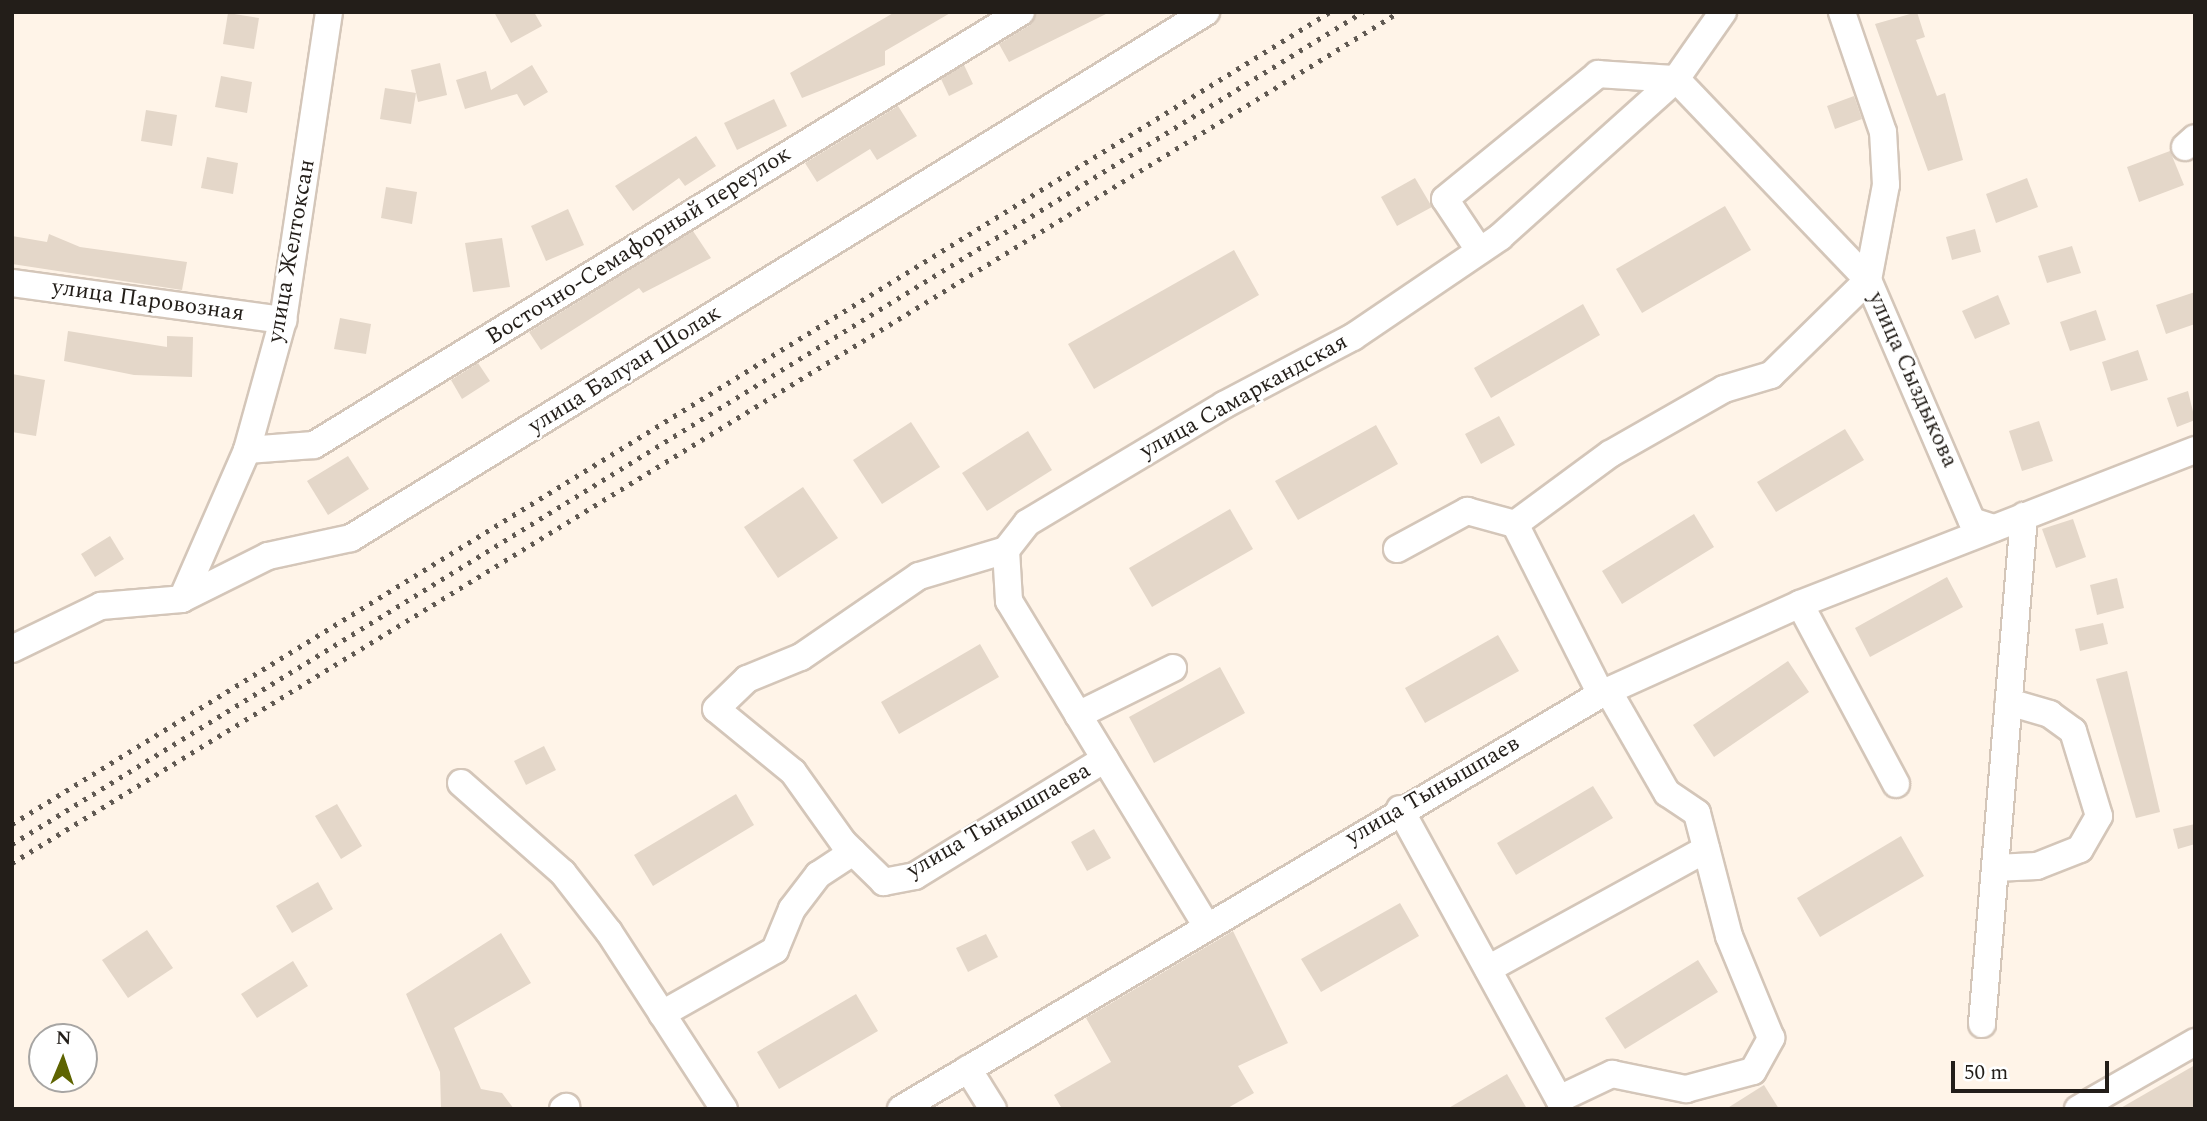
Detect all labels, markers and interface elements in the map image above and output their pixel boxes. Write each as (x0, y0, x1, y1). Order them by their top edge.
street label: Восточно-Семафорный переулок (482, 140, 796, 352)
street label: улица Желтоксан (262, 157, 322, 345)
street label: улица Паровозная (50, 274, 246, 328)
street label: улица Сыздыкова (1861, 288, 1963, 472)
street label: улица Балуан Шолак (524, 300, 726, 440)
street label: улица Самаркандская (1135, 328, 1353, 466)
street label: улица Тынышпаев (1341, 730, 1525, 852)
street label: улица Тынышпаева (902, 757, 1096, 885)
north arrow (28, 1023, 98, 1093)
text: N (55, 1024, 72, 1053)
scale bar (1955, 1048, 2112, 1092)
text: 50 m (1964, 1057, 2008, 1089)

